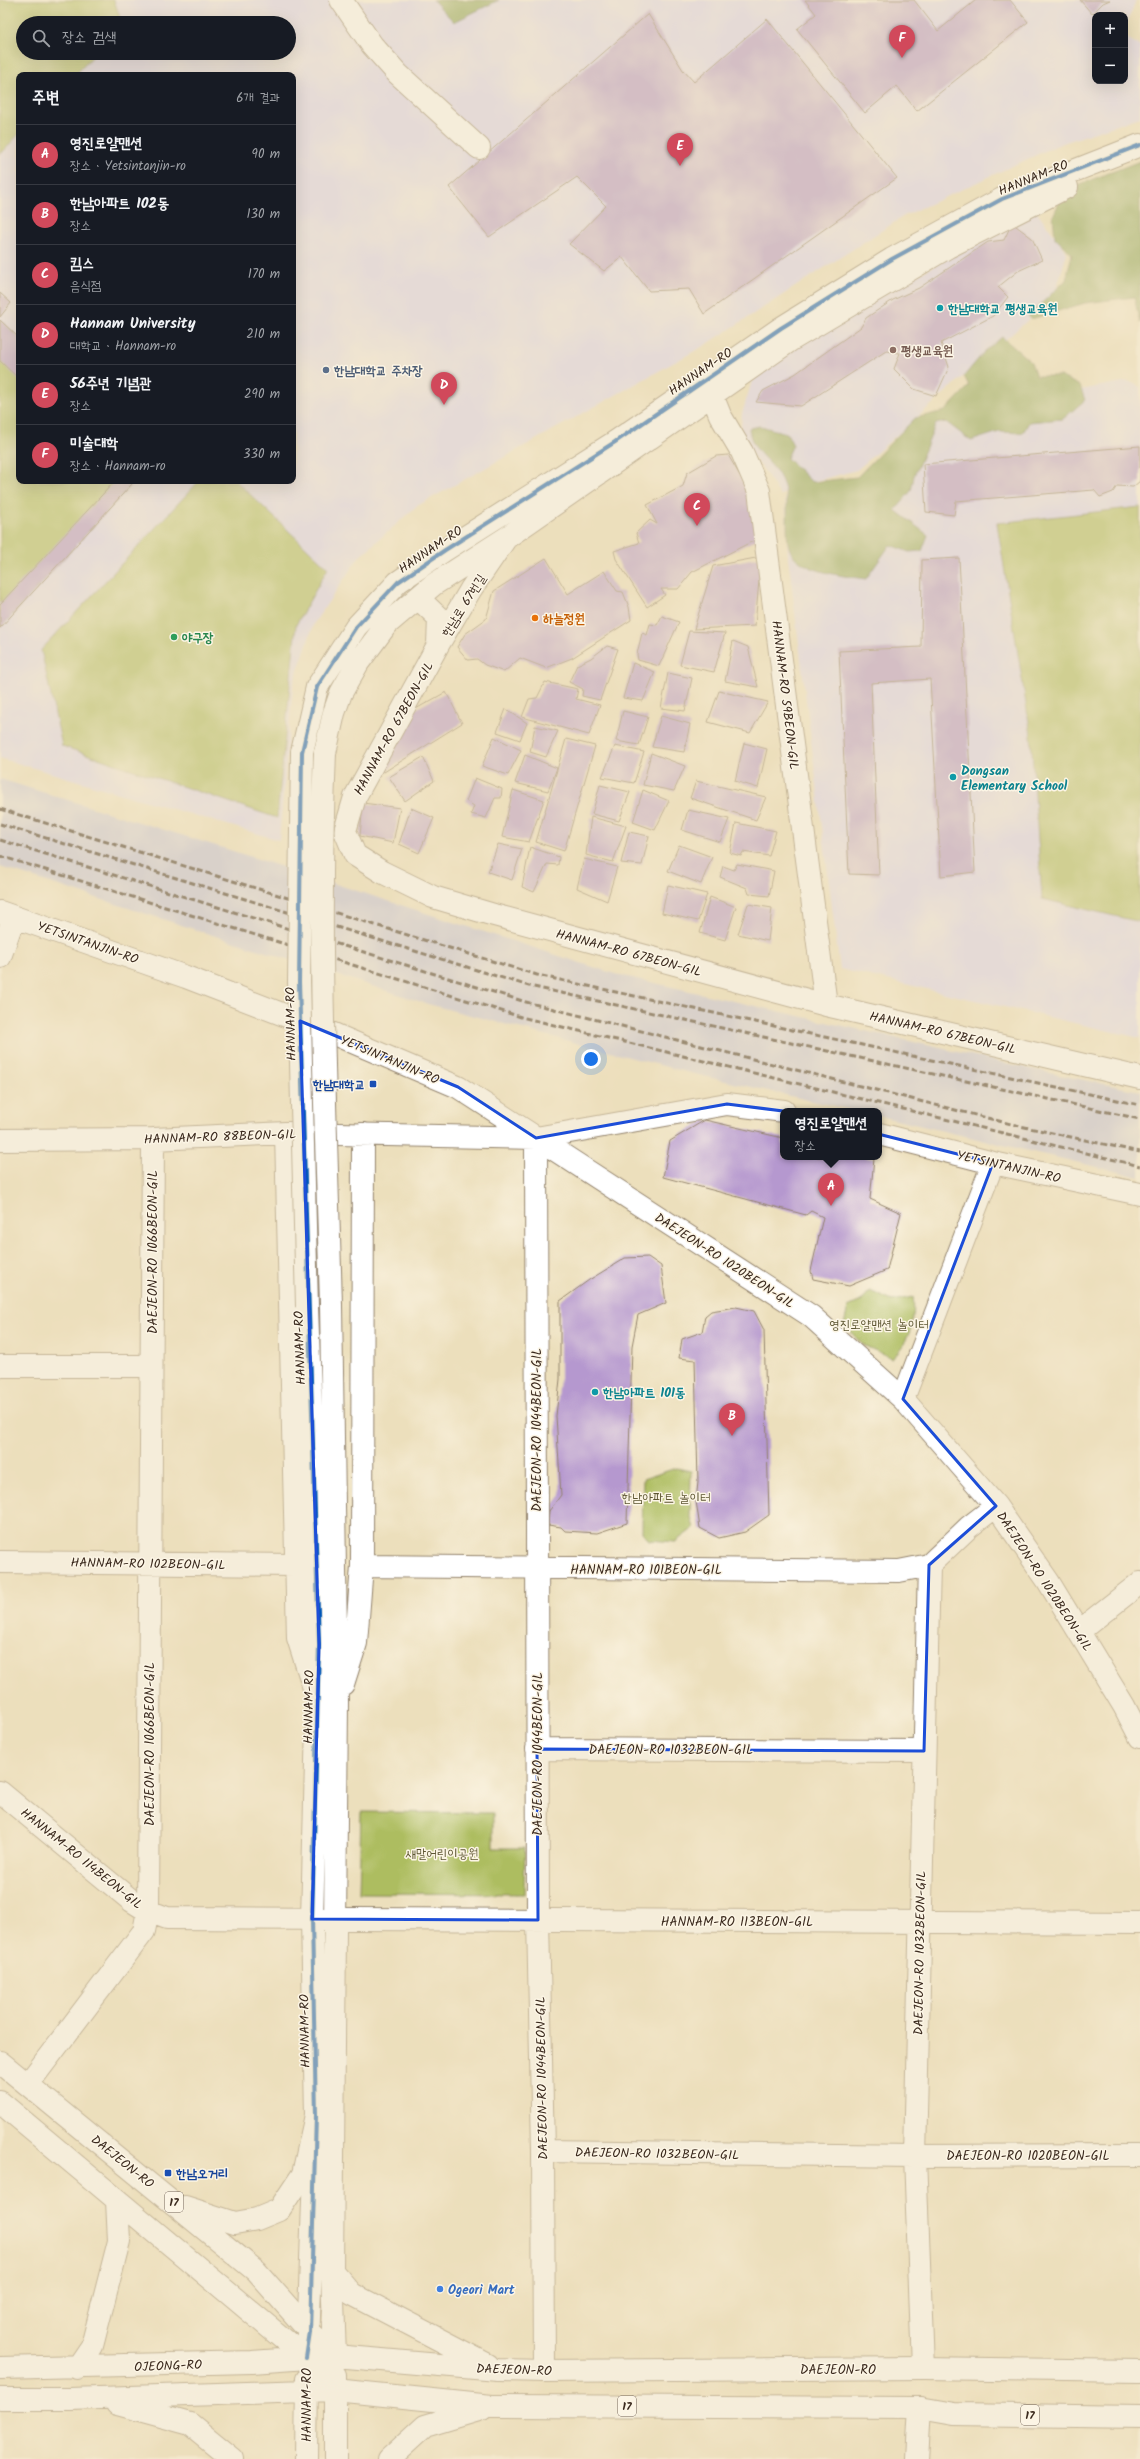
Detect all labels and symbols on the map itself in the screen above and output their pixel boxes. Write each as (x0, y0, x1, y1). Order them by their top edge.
pin: F (889, 25, 915, 58)
pin: E (667, 133, 693, 166)
street label: HANNAM-RO (995, 155, 1072, 202)
place label: 한남대학교 평생교육원 (947, 299, 1058, 320)
marker: 한남대학교 평생교육원 (935, 303, 945, 313)
place label: 평생교육원 (901, 341, 953, 362)
street label: HANNAM-RO (664, 343, 737, 402)
marker: 평생교육원 (888, 345, 898, 355)
place label: 한남대학교 주차장 (333, 361, 423, 382)
marker: 한남대학교 주차장 (321, 365, 331, 375)
pin: D (431, 372, 457, 405)
pin: C (684, 493, 710, 526)
street label: HANNAM-RO (394, 521, 467, 580)
street label: 한남로 67번길 (437, 570, 492, 641)
place label: 하늘정원 (543, 609, 585, 630)
marker: 하늘정원 (530, 613, 540, 623)
street label: HANNAM-RO 59BEON-GIL (765, 619, 804, 771)
place label: 야구장 (182, 628, 214, 649)
marker: 야구장 (169, 632, 179, 642)
street label: HANNAM-RO 67BEON-GIL (349, 658, 440, 799)
place label: Dongsan Elementary School (961, 761, 1068, 797)
marker: Dongsan Elementary School (948, 772, 958, 782)
street label: YETSINTANJIN-RO (34, 916, 141, 971)
street label: HANNAM-RO 67BEON-GIL (553, 924, 704, 983)
street label: HANNAM-RO (280, 987, 303, 1061)
street label: HANNAM-RO 67BEON-GIL (867, 1006, 1018, 1061)
street label: YETSINTANJIN-RO (337, 1030, 442, 1091)
your location (581, 1049, 601, 1069)
place label: 한남대학교 (312, 1075, 365, 1096)
marker: 한남대학교 (368, 1079, 378, 1089)
street label: HANNAM-RO 88BEON-GIL (143, 1124, 297, 1151)
street label: YETSINTANJIN-RO (955, 1145, 1063, 1190)
street label: DAEJEON-RO 1066BEON-GIL (143, 1170, 164, 1334)
pin: A (818, 1173, 844, 1206)
street label: DAEJEON-RO 1020BEON-GIL (650, 1208, 798, 1315)
street label: HANNAM-RO (289, 1311, 312, 1385)
park label: 영진로얄맨션 놀이터 (829, 1315, 929, 1336)
street label: DAEJEON-RO 1044BEON-GIL (527, 1348, 548, 1512)
place label: 한남아파트 101동 (602, 1383, 686, 1404)
marker: 한남아파트 101동 (590, 1387, 600, 1397)
pin: B (719, 1403, 745, 1436)
park label: 한남아파트 놀이터 (622, 1488, 710, 1509)
street label: DAEJEON-RO 1020BEON-GIL (990, 1508, 1097, 1656)
street label: HANNAM-RO 102BEON-GIL (70, 1553, 226, 1576)
street label: HANNAM-RO 101BEON-GIL (570, 1560, 722, 1581)
street label: DAEJEON-RO 1066BEON-GIL (140, 1662, 161, 1826)
street label: HANNAM-RO (298, 1670, 321, 1744)
street label: DAEJEON-RO 1044BEON-GIL (528, 1672, 549, 1836)
street label: DAEJEON-RO 1032BEON-GIL (589, 1740, 753, 1761)
street label: HANNAM-RO 114BEON-GIL (15, 1803, 147, 1915)
park label: 새말어린이공원 (405, 1844, 479, 1865)
street label: DAEJEON-RO 1032BEON-GIL (909, 1871, 932, 2035)
street label: HANNAM-RO 113BEON-GIL (661, 1912, 813, 1933)
street label: HANNAM-RO (294, 1994, 317, 2068)
street label: DAEJEON-RO 1044BEON-GIL (531, 1996, 554, 2160)
street label: DAEJEON-RO (86, 2130, 158, 2194)
street label: DAEJEON-RO 1032BEON-GIL (575, 2143, 739, 2166)
street label: DAEJEON-RO 1020BEON-GIL (946, 2146, 1110, 2167)
place label: 한남오거리 (175, 2164, 228, 2185)
marker: 한남오거리 (163, 2168, 173, 2178)
road number: 17 (165, 2192, 183, 2212)
place label: Ogeori Mart (448, 2280, 515, 2301)
marker: Ogeori Mart (435, 2284, 445, 2294)
street label: OJEONG-RO (134, 2355, 202, 2378)
street label: DAEJEON-RO (476, 2359, 552, 2382)
street label: DAEJEON-RO (800, 2360, 876, 2381)
street label: HANNAM-RO (297, 2368, 318, 2442)
road number: 17 (618, 2396, 636, 2416)
road number: 17 (1021, 2405, 1039, 2425)

